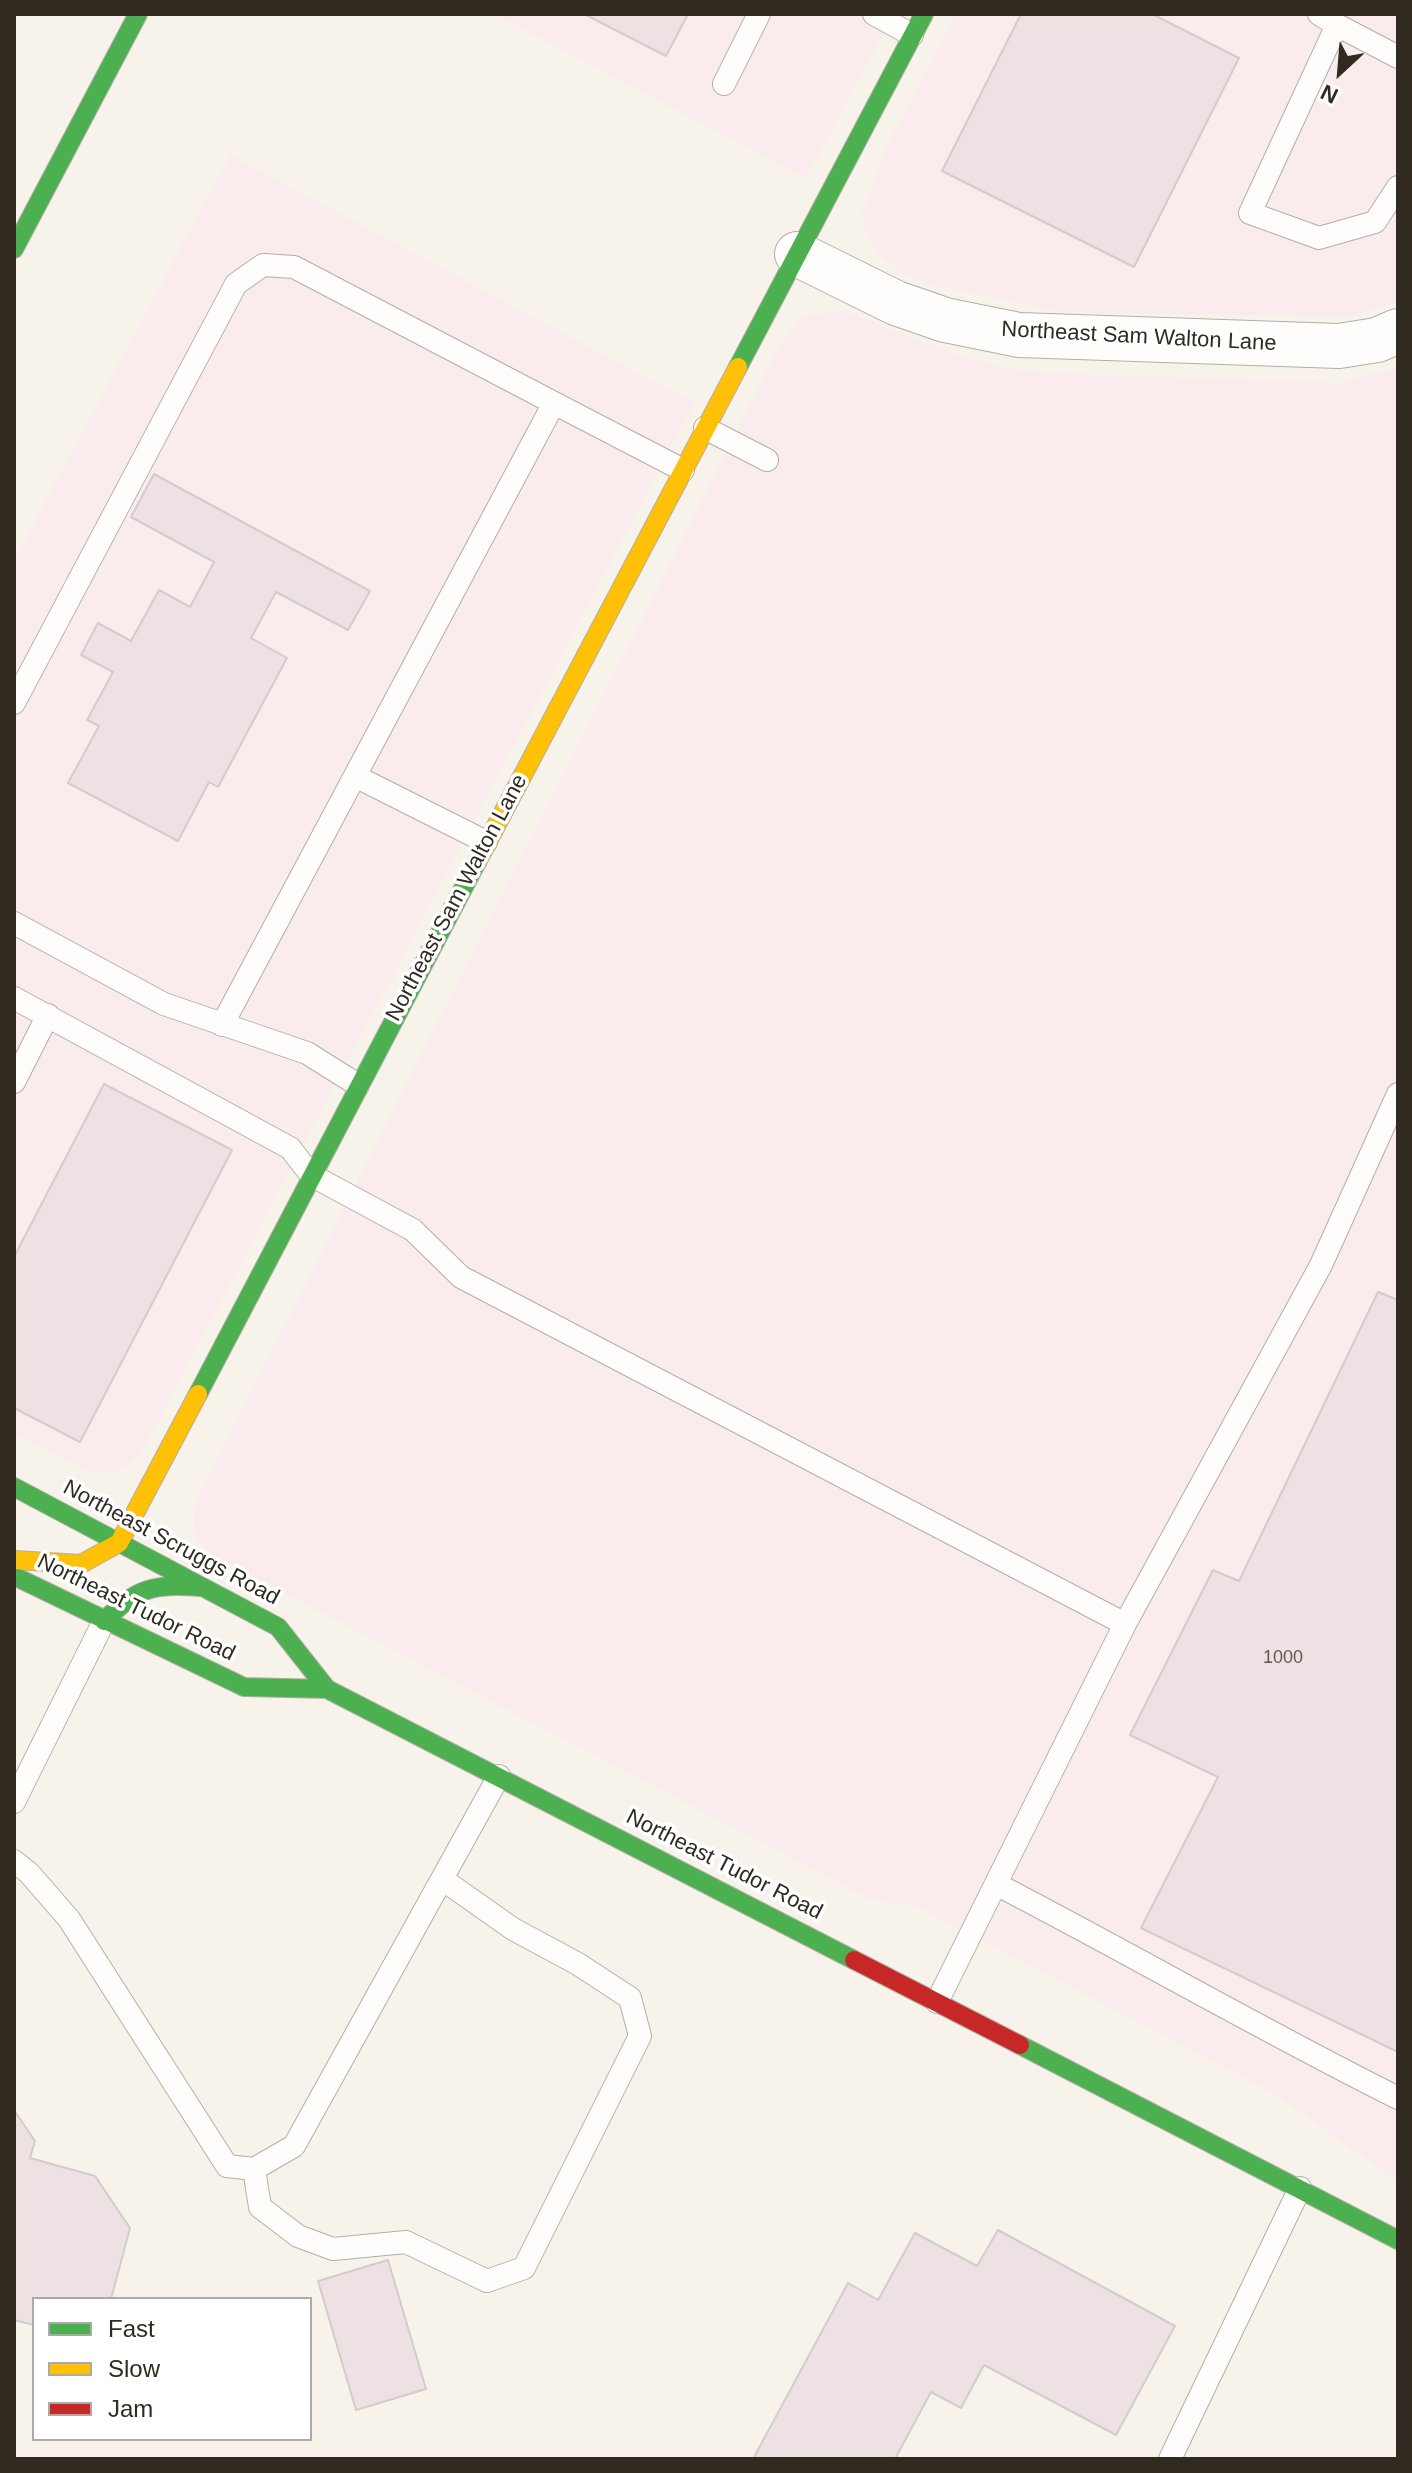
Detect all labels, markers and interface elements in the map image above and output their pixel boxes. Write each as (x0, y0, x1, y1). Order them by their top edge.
north arrow (1300, 32, 1380, 112)
text: N (1317, 79, 1342, 109)
street label: Northeast Sam Walton Lane (1001, 317, 1277, 357)
street label: Northeast Sam Walton Lane (381, 770, 533, 1026)
street label: Northeast Scruggs Road (58, 1475, 284, 1611)
street label: Northeast Tudor Road (33, 1549, 239, 1667)
house number: 1000 (1263, 1647, 1303, 1669)
street label: Northeast Tudor Road (621, 1804, 827, 1926)
legend (32, 2297, 312, 2441)
text: Fast (108, 2315, 155, 2342)
text: Slow (108, 2355, 160, 2382)
text: Jam (108, 2395, 153, 2422)

